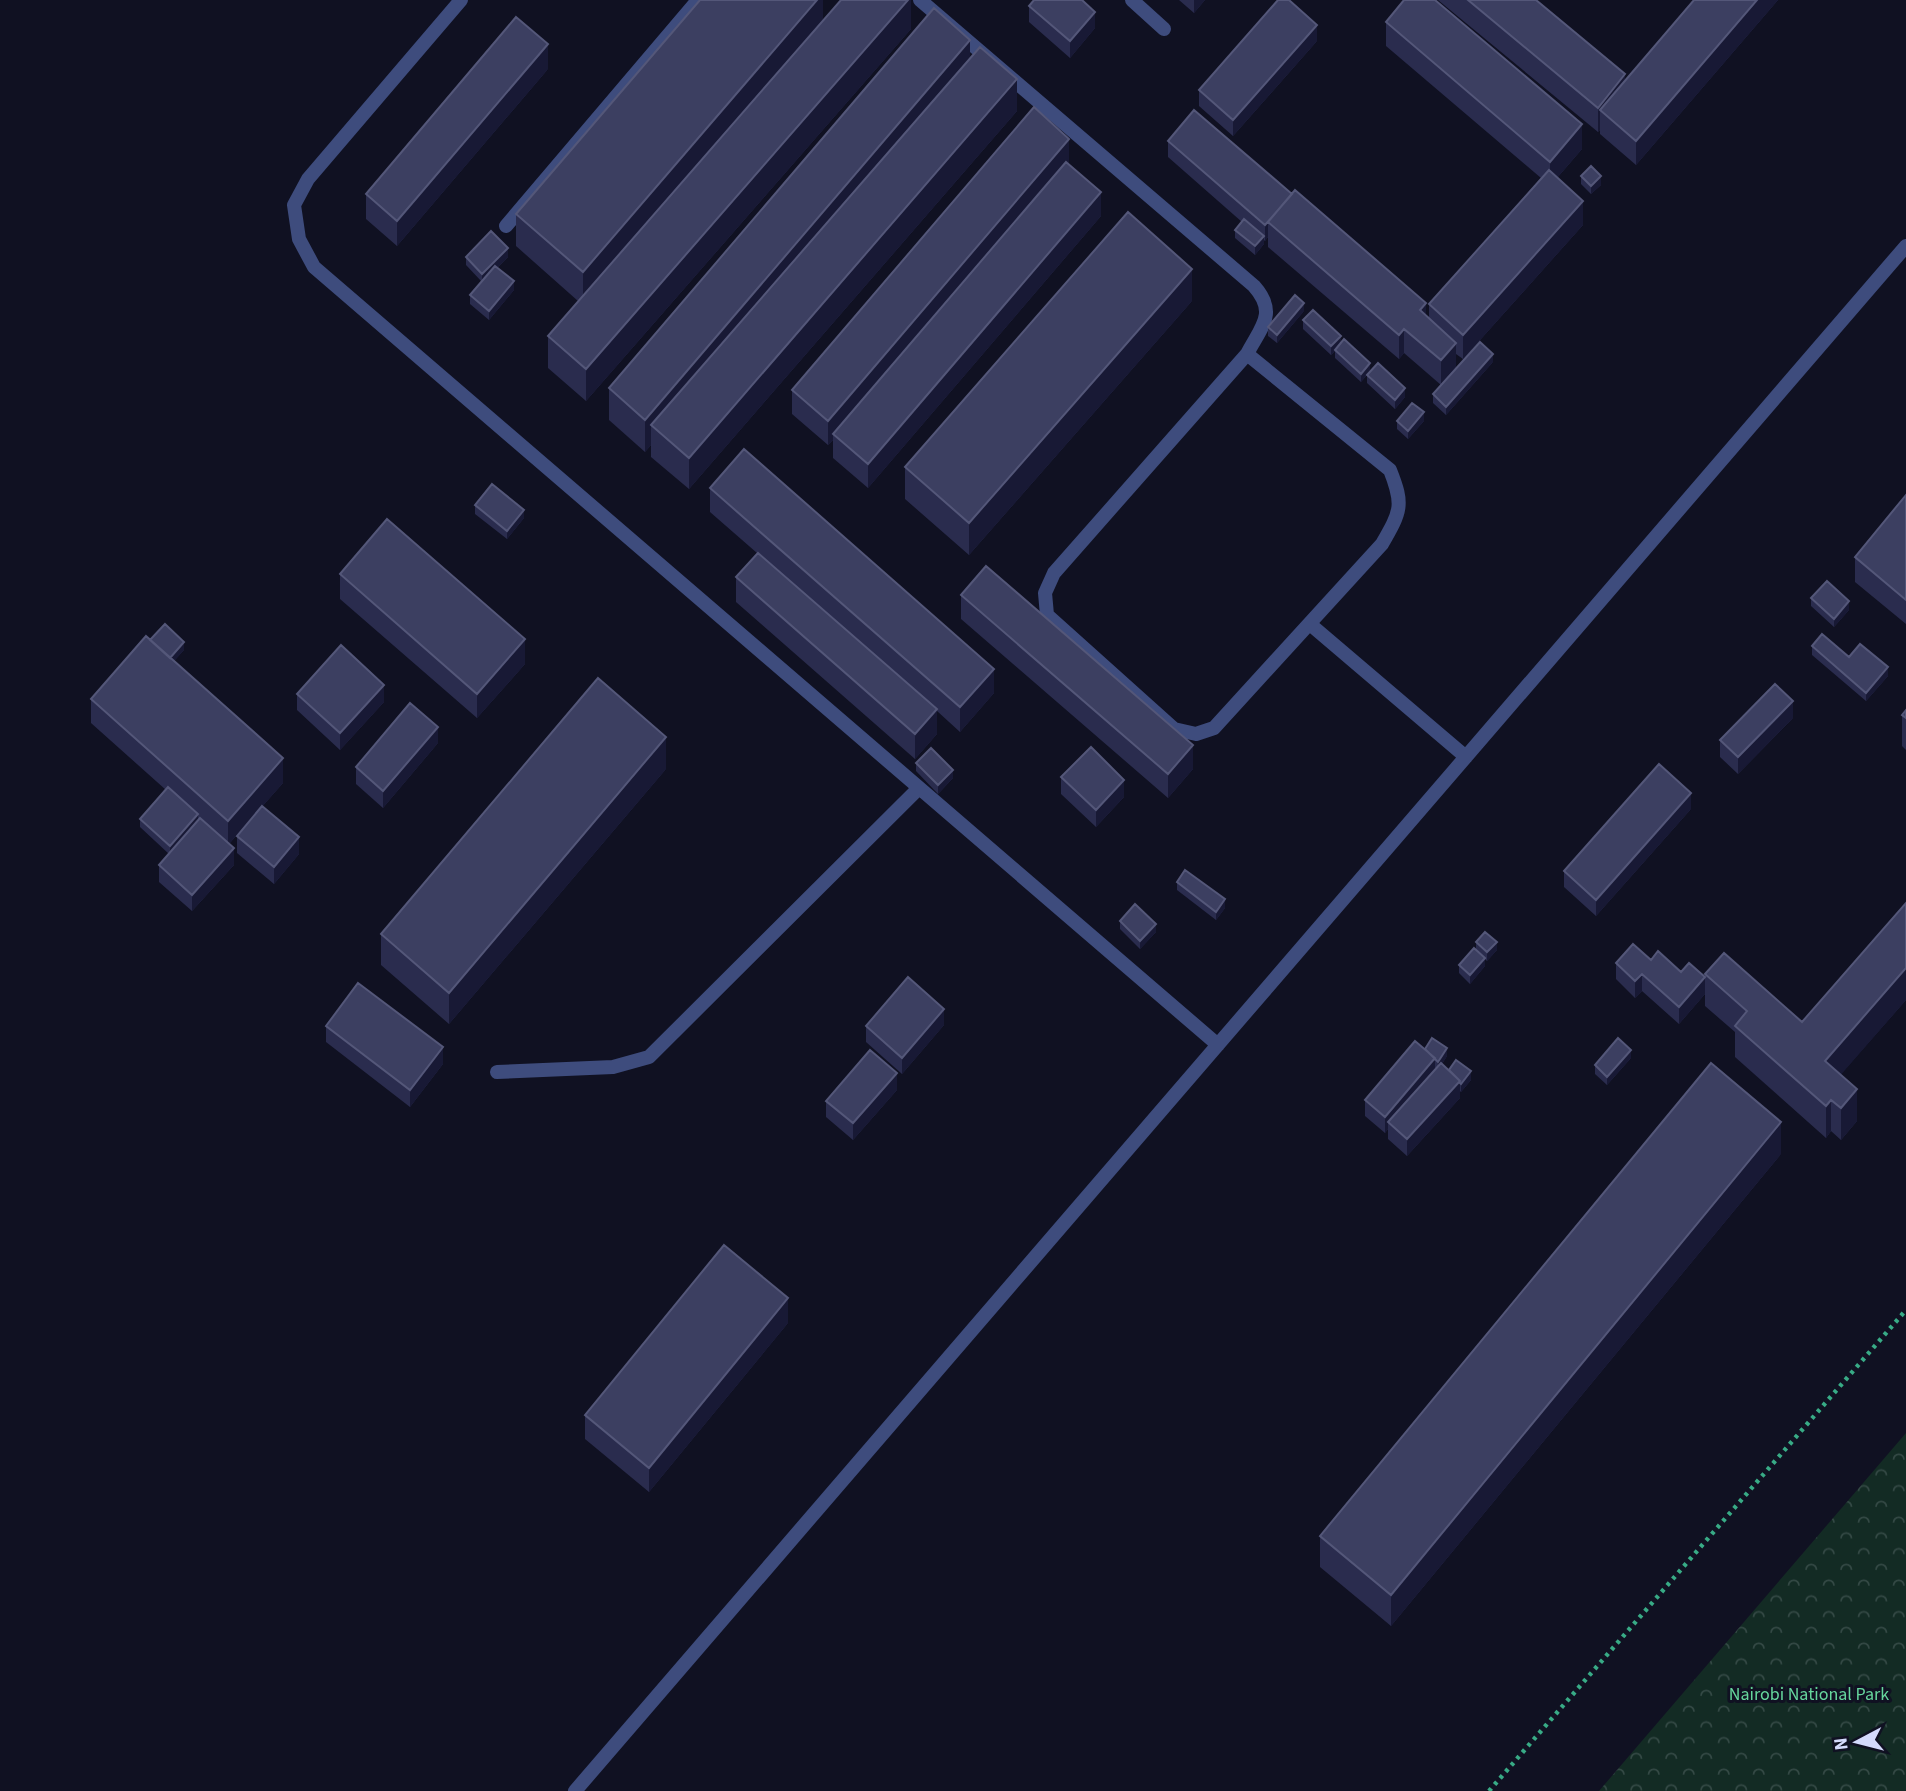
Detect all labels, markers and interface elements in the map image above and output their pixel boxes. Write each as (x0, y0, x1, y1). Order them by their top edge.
park label: Nairobi National Park (1729, 1682, 1889, 1707)
north arrow (1822, 1707, 1892, 1777)
text: N (1827, 1736, 1856, 1752)

